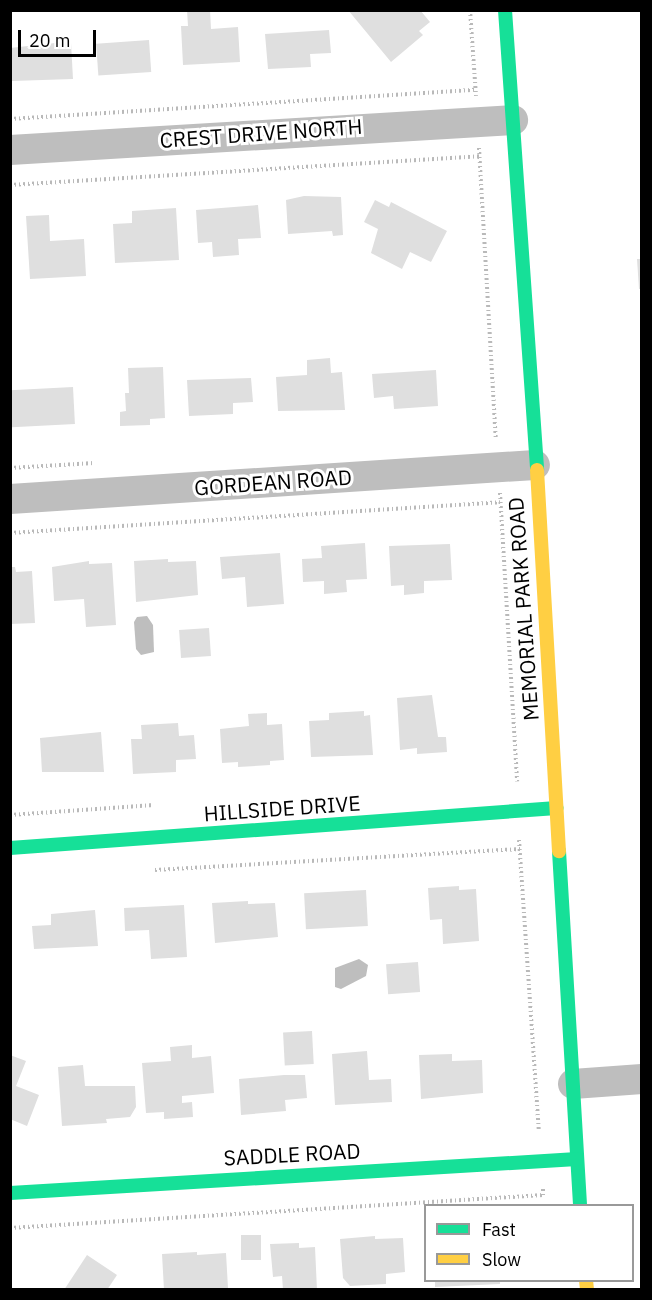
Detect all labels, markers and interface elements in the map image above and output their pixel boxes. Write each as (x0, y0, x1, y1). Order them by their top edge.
scale bar (21, 18, 99, 56)
text: 20 m (29, 29, 71, 52)
street label: CREST DRIVE NORTH (159, 113, 363, 153)
street label: GORDEAN ROAD (193, 464, 353, 500)
street label: MEMORIAL PARK ROAD (503, 496, 543, 722)
street label: HILLSIDE DRIVE (203, 790, 361, 826)
street label: SADDLE ROAD (223, 1138, 361, 1170)
legend (424, 1204, 634, 1282)
text: Fast (482, 1218, 516, 1241)
text: Slow (482, 1248, 521, 1271)

